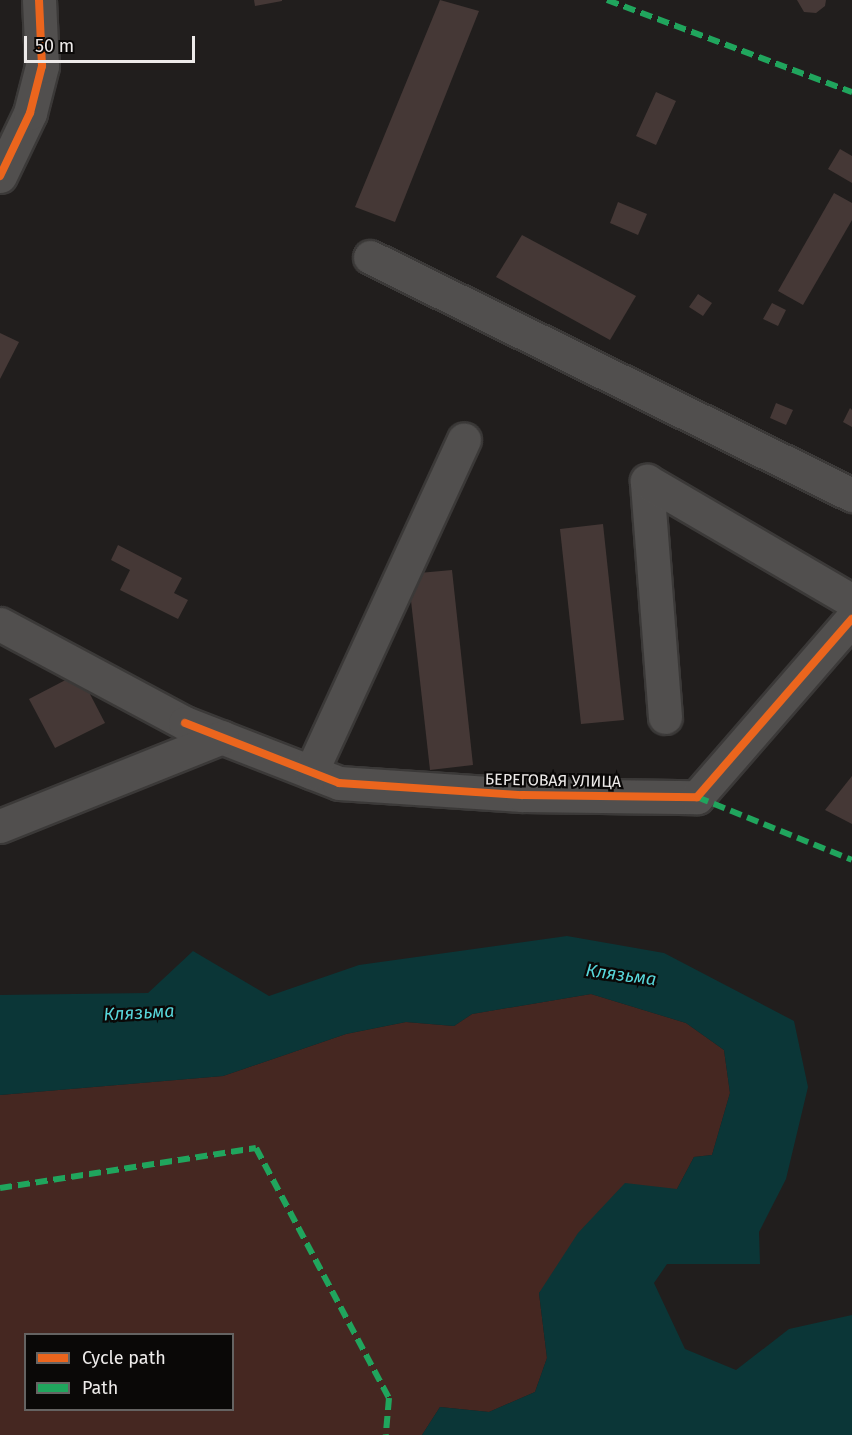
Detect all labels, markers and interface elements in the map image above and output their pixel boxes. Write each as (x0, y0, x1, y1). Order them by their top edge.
scale bar (27, 24, 198, 62)
text: 50 m (35, 35, 74, 57)
street label: БЕРЕГОВАЯ УЛИЦА (485, 770, 621, 792)
water label: Клязьма (584, 959, 658, 991)
water label: Клязьма (103, 1000, 175, 1026)
legend (24, 1333, 234, 1411)
text: Cycle path (82, 1347, 166, 1369)
text: Path (82, 1377, 118, 1399)

